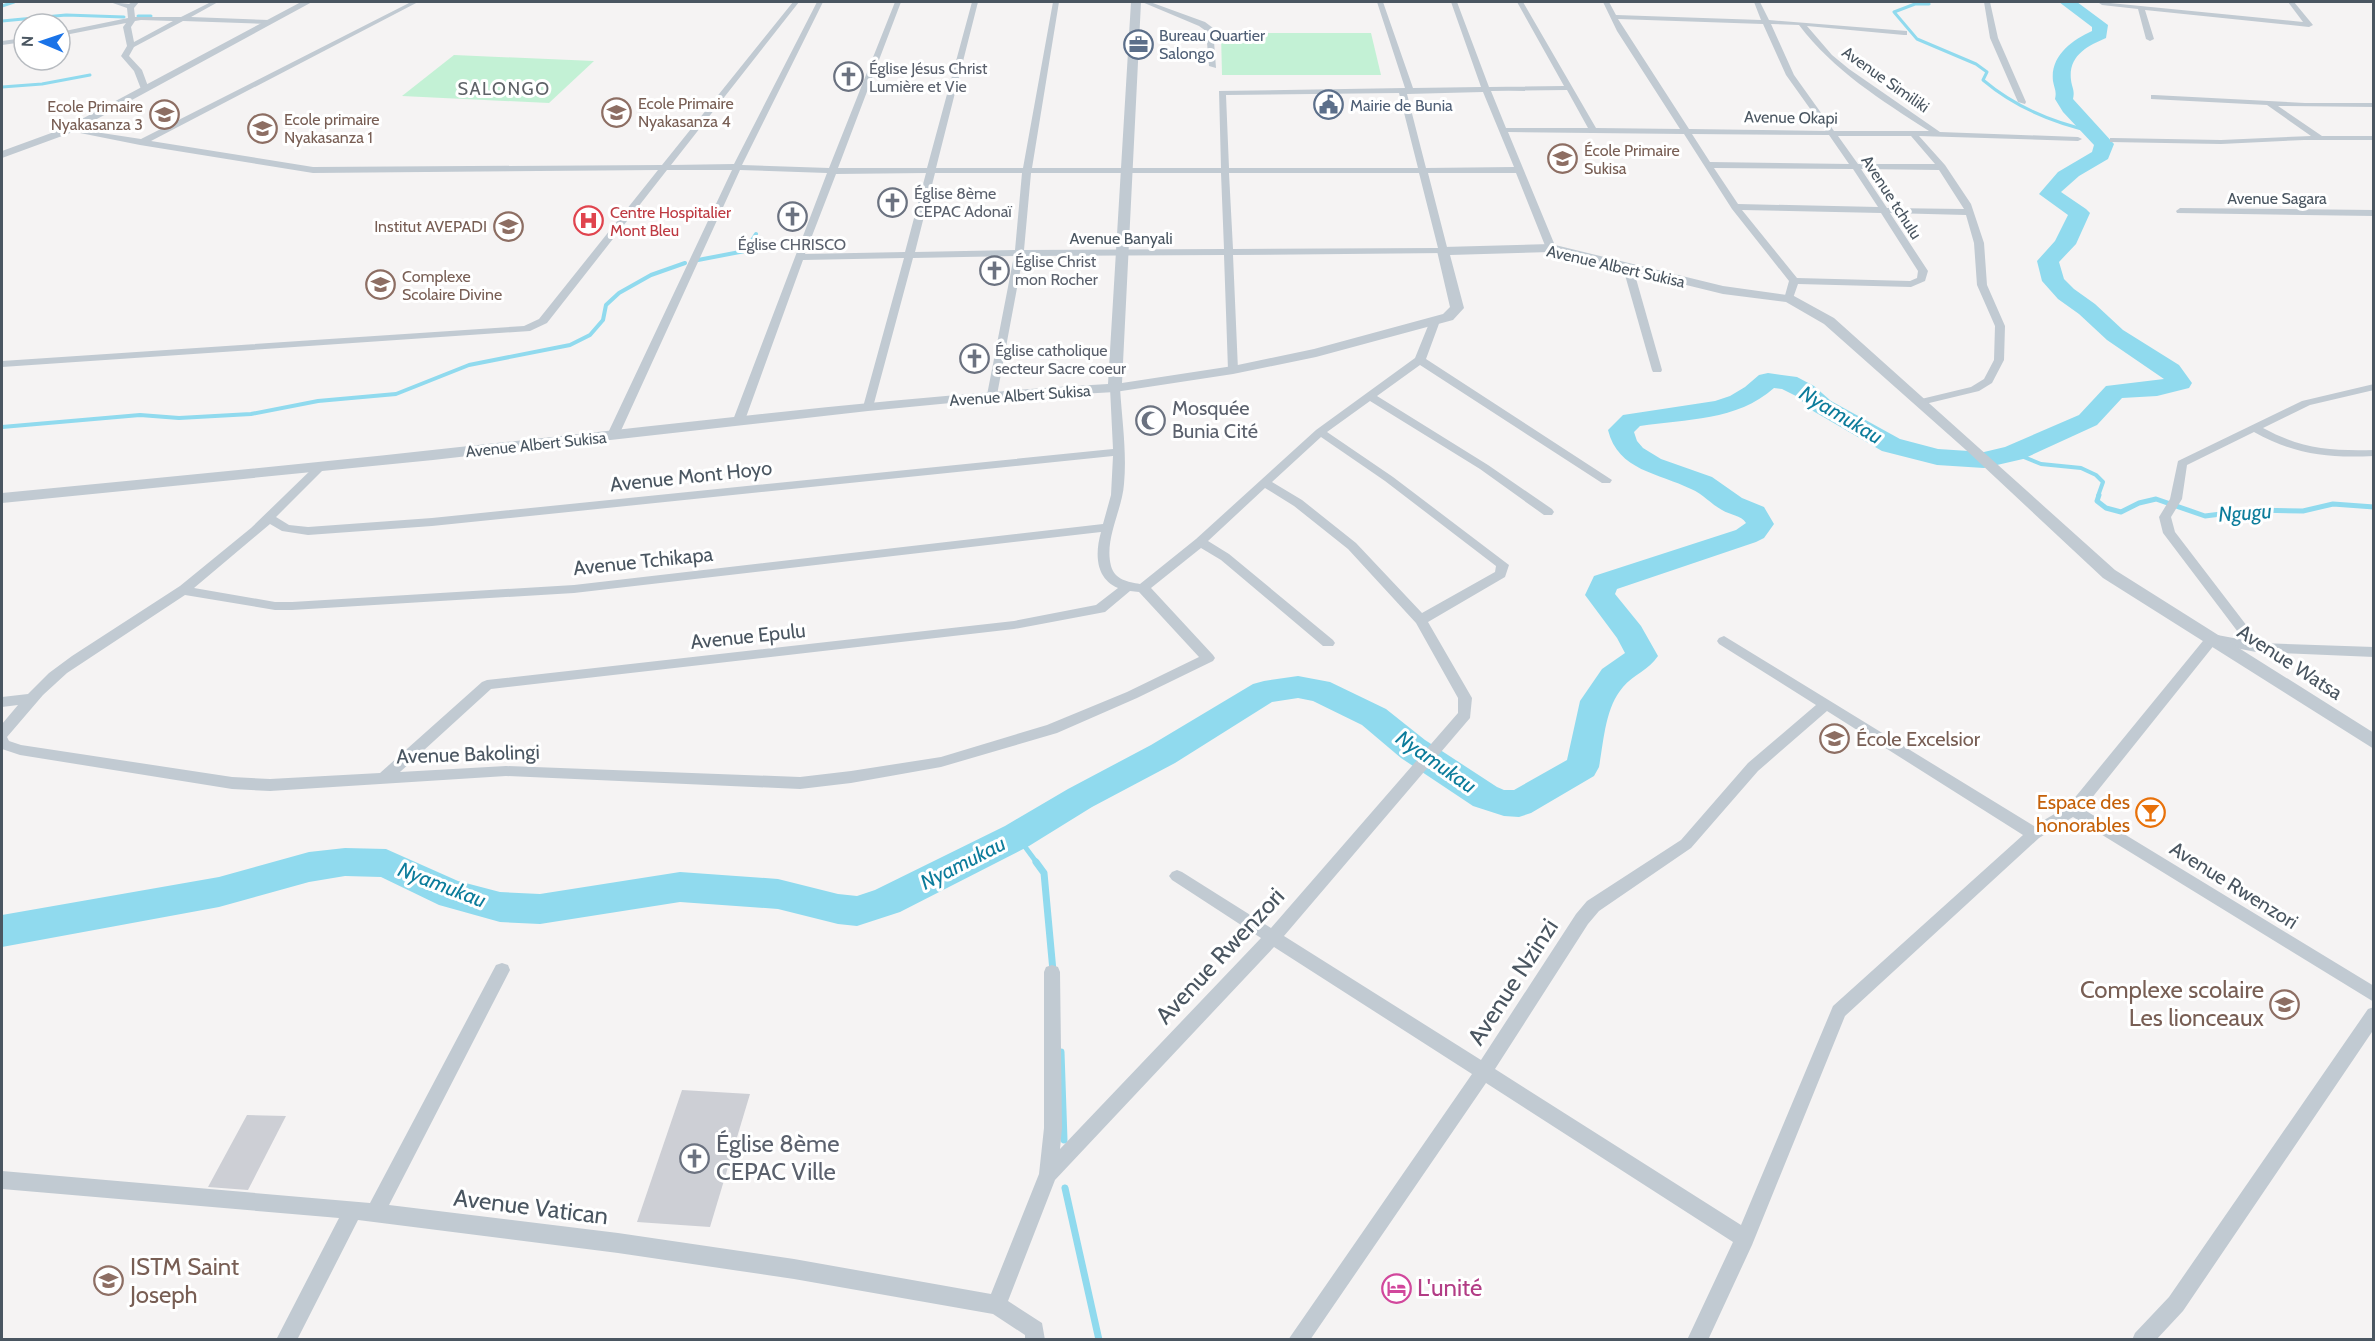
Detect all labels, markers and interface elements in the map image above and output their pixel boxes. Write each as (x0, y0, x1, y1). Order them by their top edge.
north arrow (12, 12, 72, 72)
place label: Bureau Quartier Salongo (1159, 26, 1266, 63)
office icon: Bureau Quartier Salongo (1122, 28, 1154, 60)
text: N (18, 36, 37, 47)
street label: Avenue Similiki (1838, 42, 1933, 116)
place label: Église Jésus Christ Lumière et Vie (869, 59, 988, 96)
church icon: Église Jésus Christ Lumière et Vie (832, 61, 864, 93)
district label: SALONGO (457, 78, 551, 100)
public building icon: Mairie de Bunia (1313, 89, 1345, 121)
place label: Ecole Primaire Nyakasanza 4 (638, 94, 734, 131)
school or university icon: Ecole Primaire Nyakasanza 4 (601, 96, 633, 128)
place label: Mairie de Bunia (1350, 96, 1453, 115)
place label: Ecole Primaire Nyakasanza 3 (47, 97, 143, 134)
school or university icon: Ecole Primaire Nyakasanza 3 (148, 99, 180, 131)
street label: Avenue Okapi (1744, 107, 1838, 128)
place label: Ecole primaire Nyakasanza 1 (284, 110, 380, 147)
school or university icon: Ecole primaire Nyakasanza 1 (247, 112, 279, 144)
place label: École Primaire Sukisa (1584, 141, 1680, 178)
school or university icon: École Primaire Sukisa (1547, 143, 1579, 175)
street label: Avenue tchulu (1857, 152, 1926, 243)
place label: Église 8ème CEPAC Adonaï (914, 184, 1012, 221)
church icon: Église 8ème CEPAC Adonaï (877, 186, 909, 218)
street label: Avenue Sagara (2227, 189, 2327, 208)
church icon: Église CHRISCO (776, 200, 808, 232)
place label: Centre Hospitalier Mont Bleu (610, 203, 732, 240)
hospital icon: Centre Hospitalier Mont Bleu (573, 205, 605, 237)
school or university icon: Institut AVEPADI (492, 210, 524, 242)
place label: Institut AVEPADI (374, 217, 487, 236)
street label: Avenue Banyali (1069, 229, 1173, 248)
place label: Église CHRISCO (738, 235, 846, 254)
street label: Avenue Albert Sukisa (1545, 241, 1687, 292)
place label: Église Christ mon Rocher (1015, 252, 1099, 289)
church icon: Église Christ mon Rocher (978, 254, 1010, 286)
place label: Complexe Scolaire Divine (402, 267, 502, 304)
school or university icon: Complexe Scolaire Divine (365, 269, 397, 301)
place label: Église catholique secteur Sacre coeur (995, 341, 1127, 378)
church icon: Église catholique secteur Sacre coeur (958, 343, 990, 375)
water label: Nyamukau (1795, 380, 1887, 449)
street label: Avenue Albert Sukisa (949, 381, 1092, 410)
place label: Mosquée Bunia Cité (1172, 396, 1258, 443)
mosque icon: Mosquée Bunia Cité (1135, 404, 1167, 436)
street label: Avenue Albert Sukisa (465, 428, 608, 461)
street label: Avenue Mont Hoyo (609, 456, 773, 496)
water label: Ngugu (2217, 498, 2273, 527)
street label: Avenue Tchikapa (572, 542, 714, 580)
street label: Avenue Epulu (689, 618, 807, 654)
street label: Avenue Watsa (2233, 619, 2347, 705)
school or university icon: École Excelsior (1819, 723, 1851, 755)
water label: Nyamukau (1391, 725, 1481, 798)
place label: École Excelsior (1856, 727, 1981, 751)
street label: Avenue Bakolingi (396, 739, 540, 769)
place label: Espace des honorables (2036, 790, 2130, 837)
bar icon: Espace des honorables (2135, 797, 2167, 829)
water label: Nyamukau (916, 830, 1010, 895)
street label: Avenue Rwenzori (2166, 836, 2302, 934)
water label: Nyamukau (395, 856, 490, 913)
street label: Avenue Rwenzori (1149, 882, 1290, 1030)
street label: Avenue Nzinzi (1461, 913, 1564, 1050)
place label: Complexe scolaire Les lionceaux (2080, 975, 2265, 1032)
school or university icon: Complexe scolaire Les lionceaux (2269, 988, 2301, 1020)
place label: Église 8ème CEPAC Ville (716, 1129, 839, 1186)
church icon: Église 8ème CEPAC Ville (679, 1142, 711, 1174)
street label: Avenue Vatican (452, 1183, 610, 1230)
place label: ISTM Saint Joseph (129, 1252, 239, 1309)
school or university icon: ISTM Saint Joseph (93, 1265, 125, 1297)
hotel icon: L'unité (1380, 1272, 1412, 1304)
place label: L'unité (1417, 1273, 1482, 1302)

